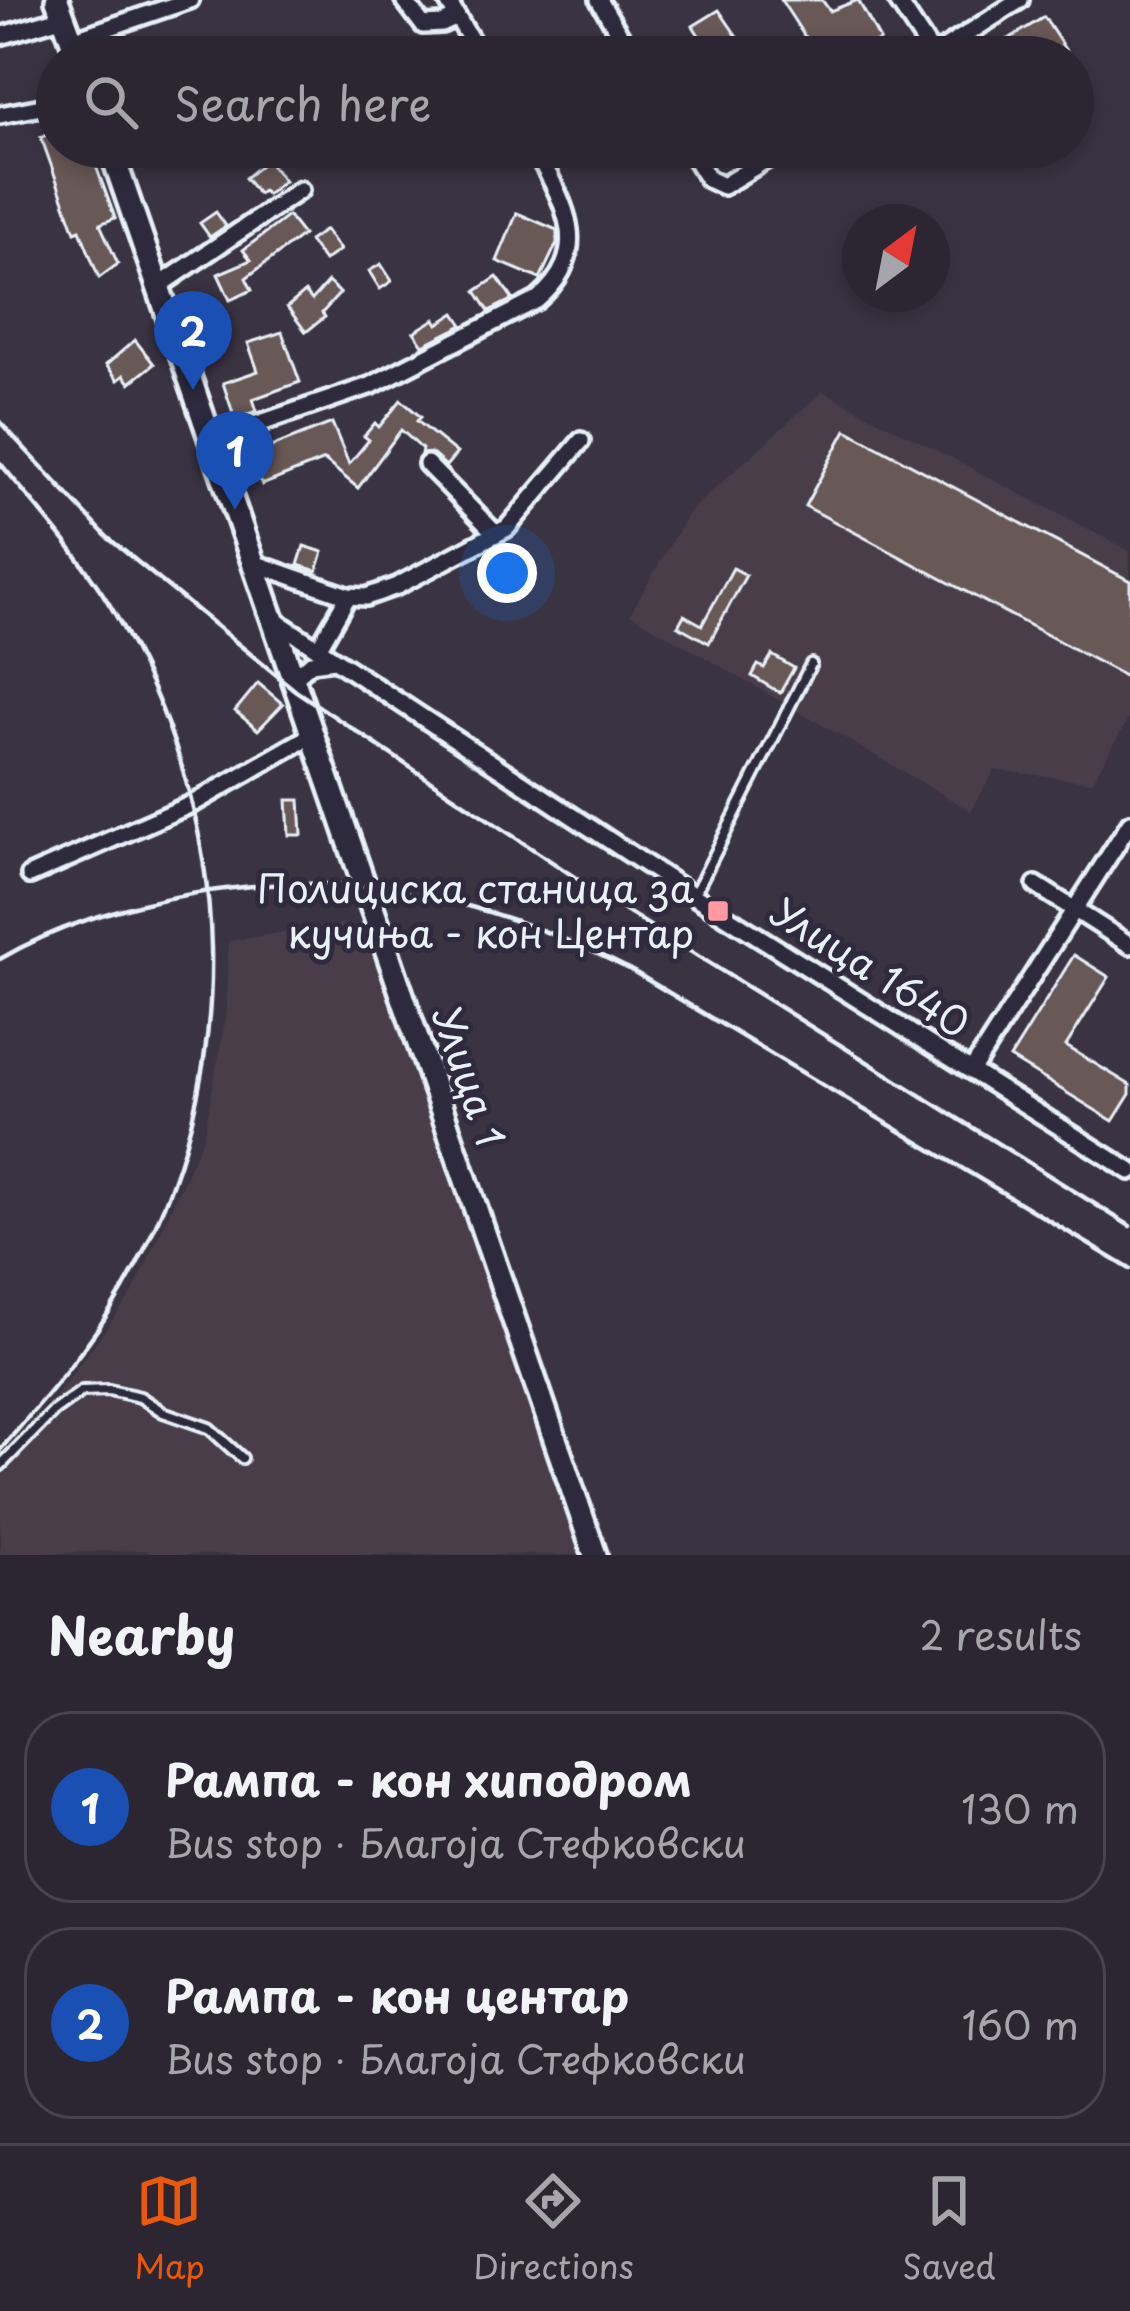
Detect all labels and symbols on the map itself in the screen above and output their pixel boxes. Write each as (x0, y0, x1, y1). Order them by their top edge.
north arrow (842, 204, 950, 312)
pin: 2 (154, 291, 232, 390)
pin: 1 (196, 411, 274, 510)
your location (477, 543, 537, 603)
place label: Полициска станица за кучиња - кон Центар (257, 857, 695, 961)
street label: Улица 1640 (760, 881, 982, 1051)
marker: Полициска станица за кучиња - кон Центар (705, 898, 731, 924)
street label: Улица 1 (419, 998, 522, 1154)

